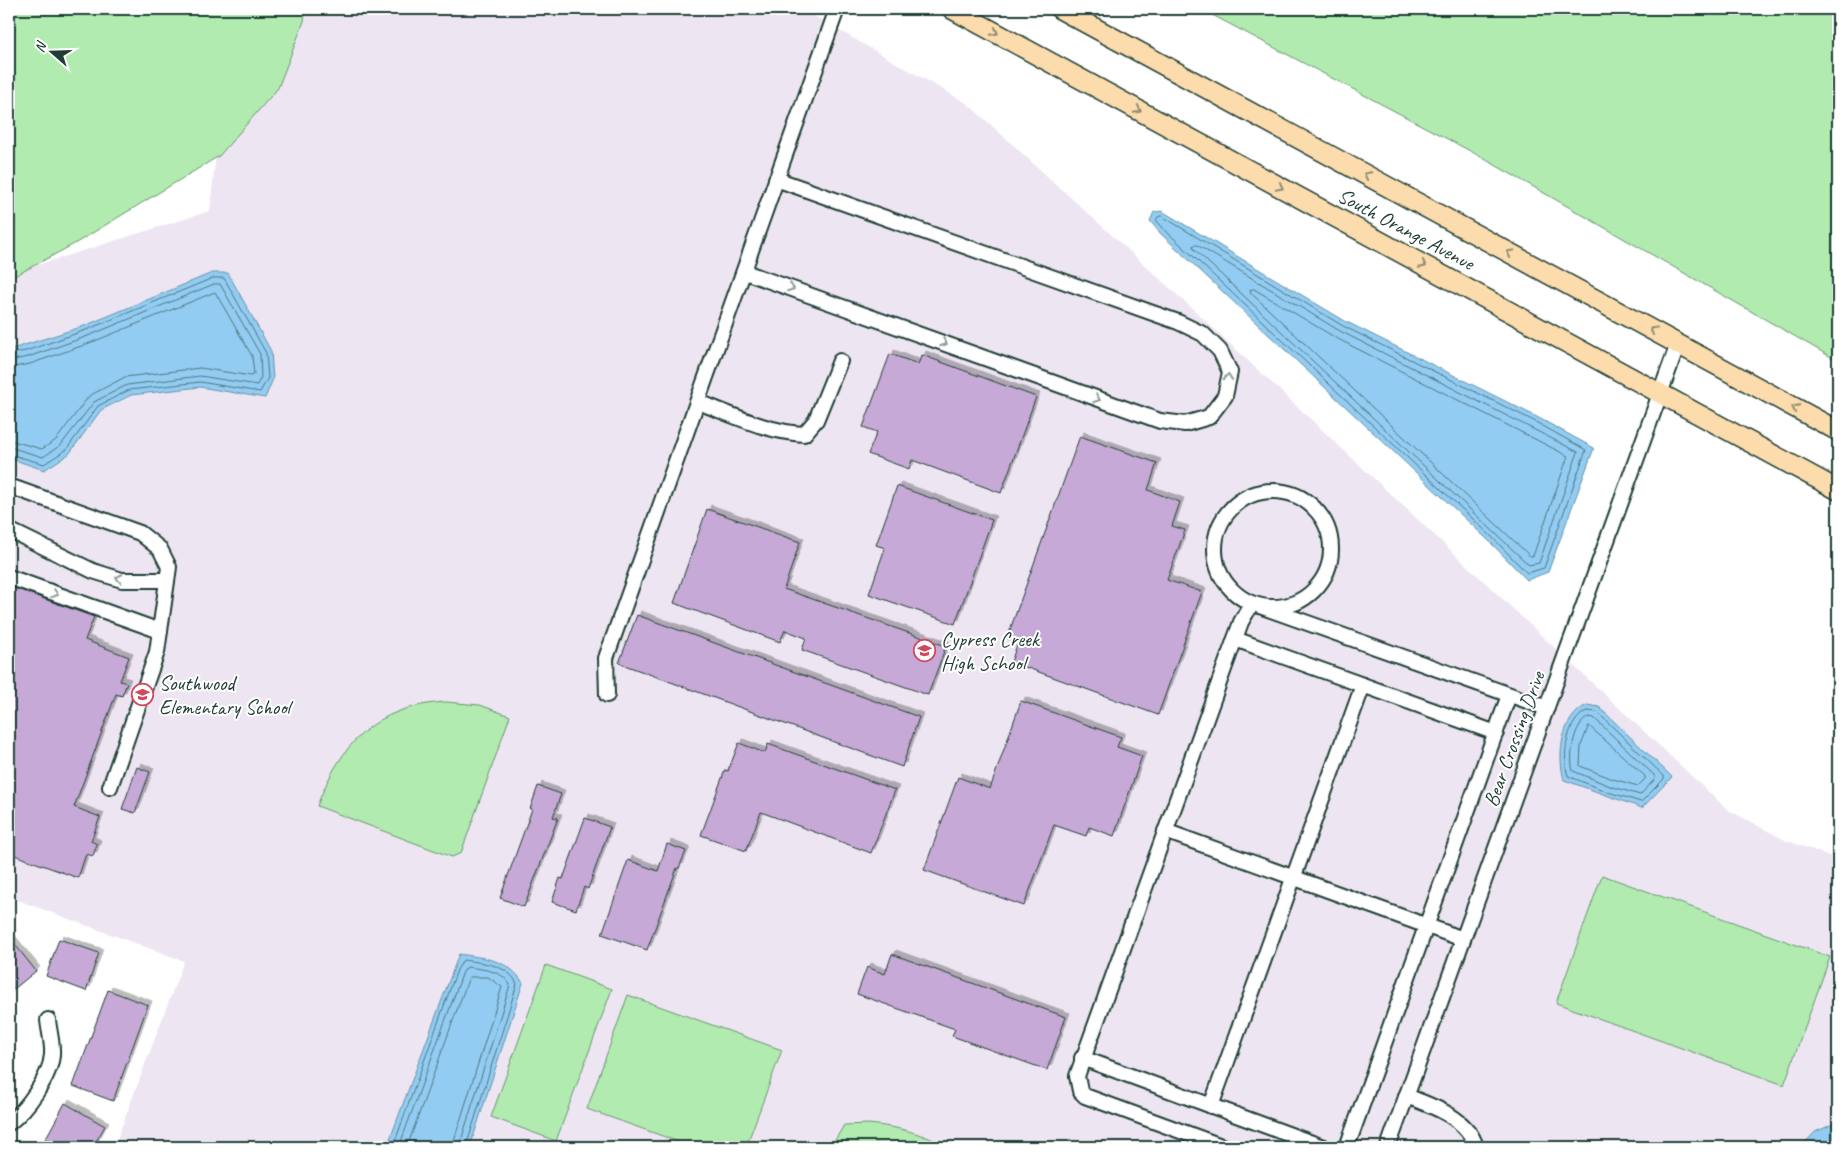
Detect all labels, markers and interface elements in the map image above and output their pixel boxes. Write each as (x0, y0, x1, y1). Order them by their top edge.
one-way arrow (990, 26, 999, 36)
north arrow (28, 28, 78, 78)
text: N (31, 39, 51, 55)
one-way arrow (1132, 103, 1141, 113)
one-way arrow (1363, 171, 1372, 181)
one-way arrow (1275, 181, 1284, 191)
street label: South Orange Avenue (1333, 182, 1480, 277)
one-way arrow (1506, 249, 1515, 259)
one-way arrow (1418, 258, 1427, 268)
one-way arrow (786, 282, 795, 292)
one-way arrow (1649, 326, 1658, 336)
one-way arrow (939, 337, 948, 347)
one-way arrow (1222, 373, 1233, 381)
one-way arrow (1092, 393, 1100, 403)
one-way arrow (1792, 404, 1801, 414)
one-way arrow (114, 574, 123, 584)
one-way arrow (50, 588, 58, 598)
place label: Cypress Creek High School (941, 626, 1041, 676)
school or university icon: Cypress Creek High School (913, 639, 937, 663)
street label: Bear Crossing Drive (1478, 667, 1551, 810)
place label: Southwood Elementary School (159, 670, 294, 720)
school or university icon: Southwood Elementary School (131, 683, 155, 707)

